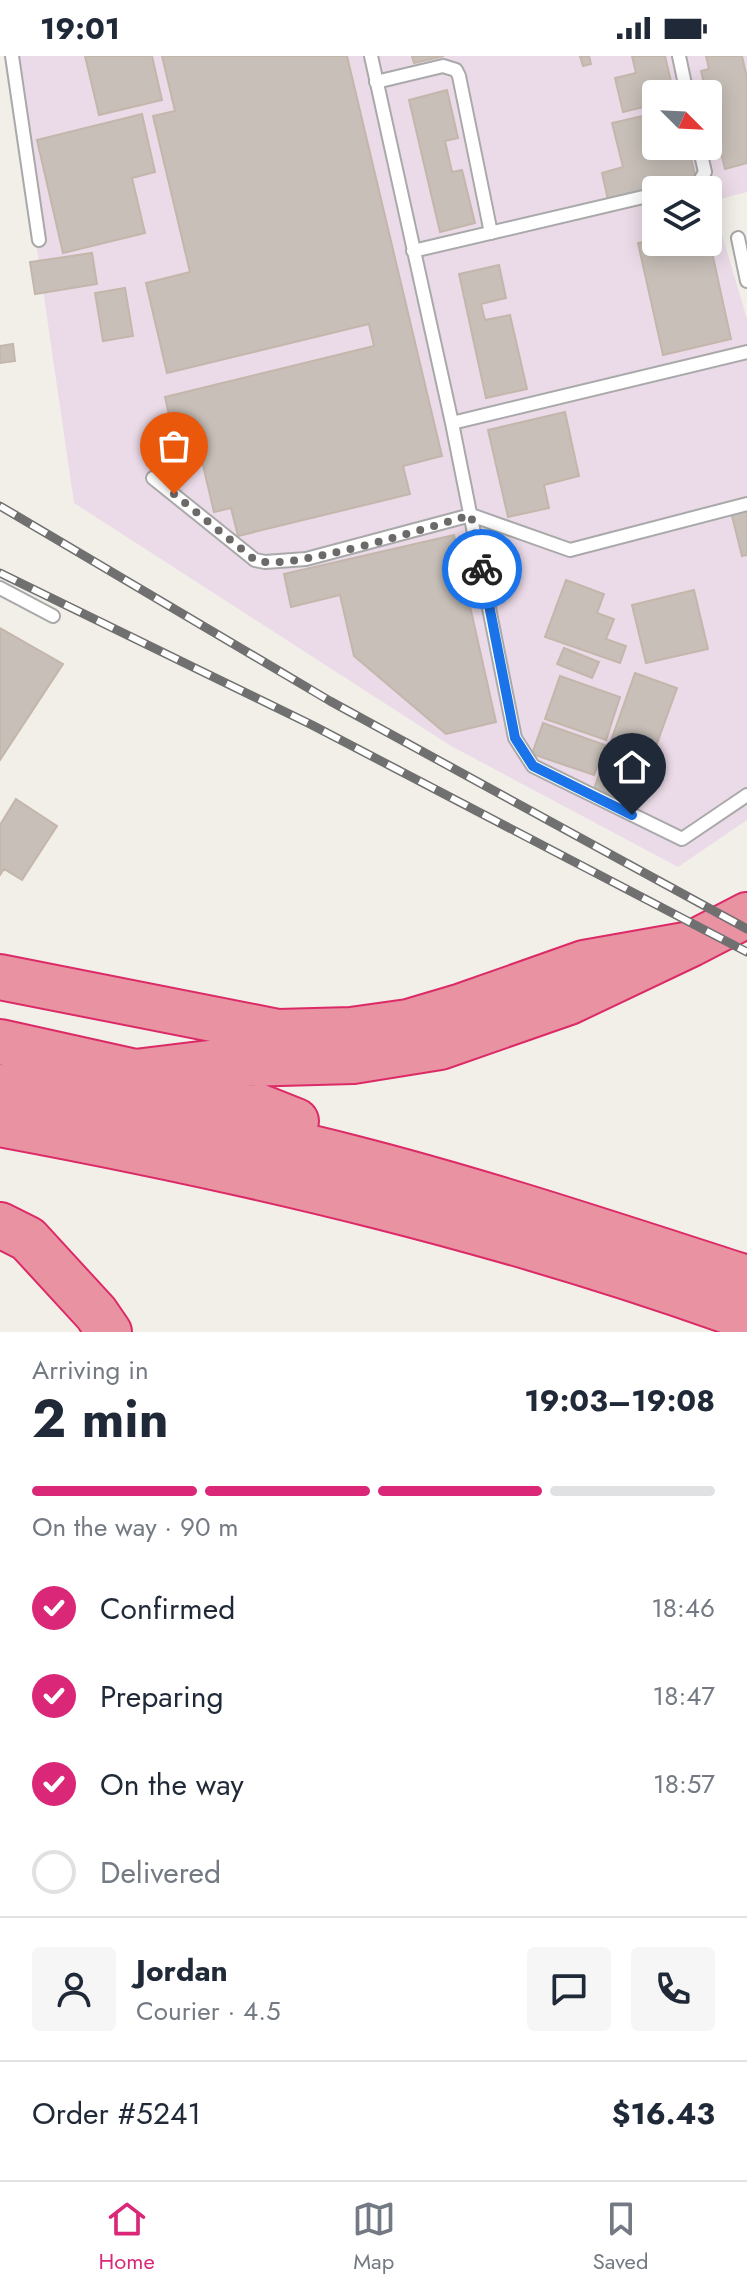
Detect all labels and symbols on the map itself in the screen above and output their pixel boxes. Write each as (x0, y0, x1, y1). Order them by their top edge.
north arrow (642, 80, 722, 160)
pin (140, 412, 208, 494)
courier (442, 529, 522, 609)
pin (598, 733, 666, 815)

